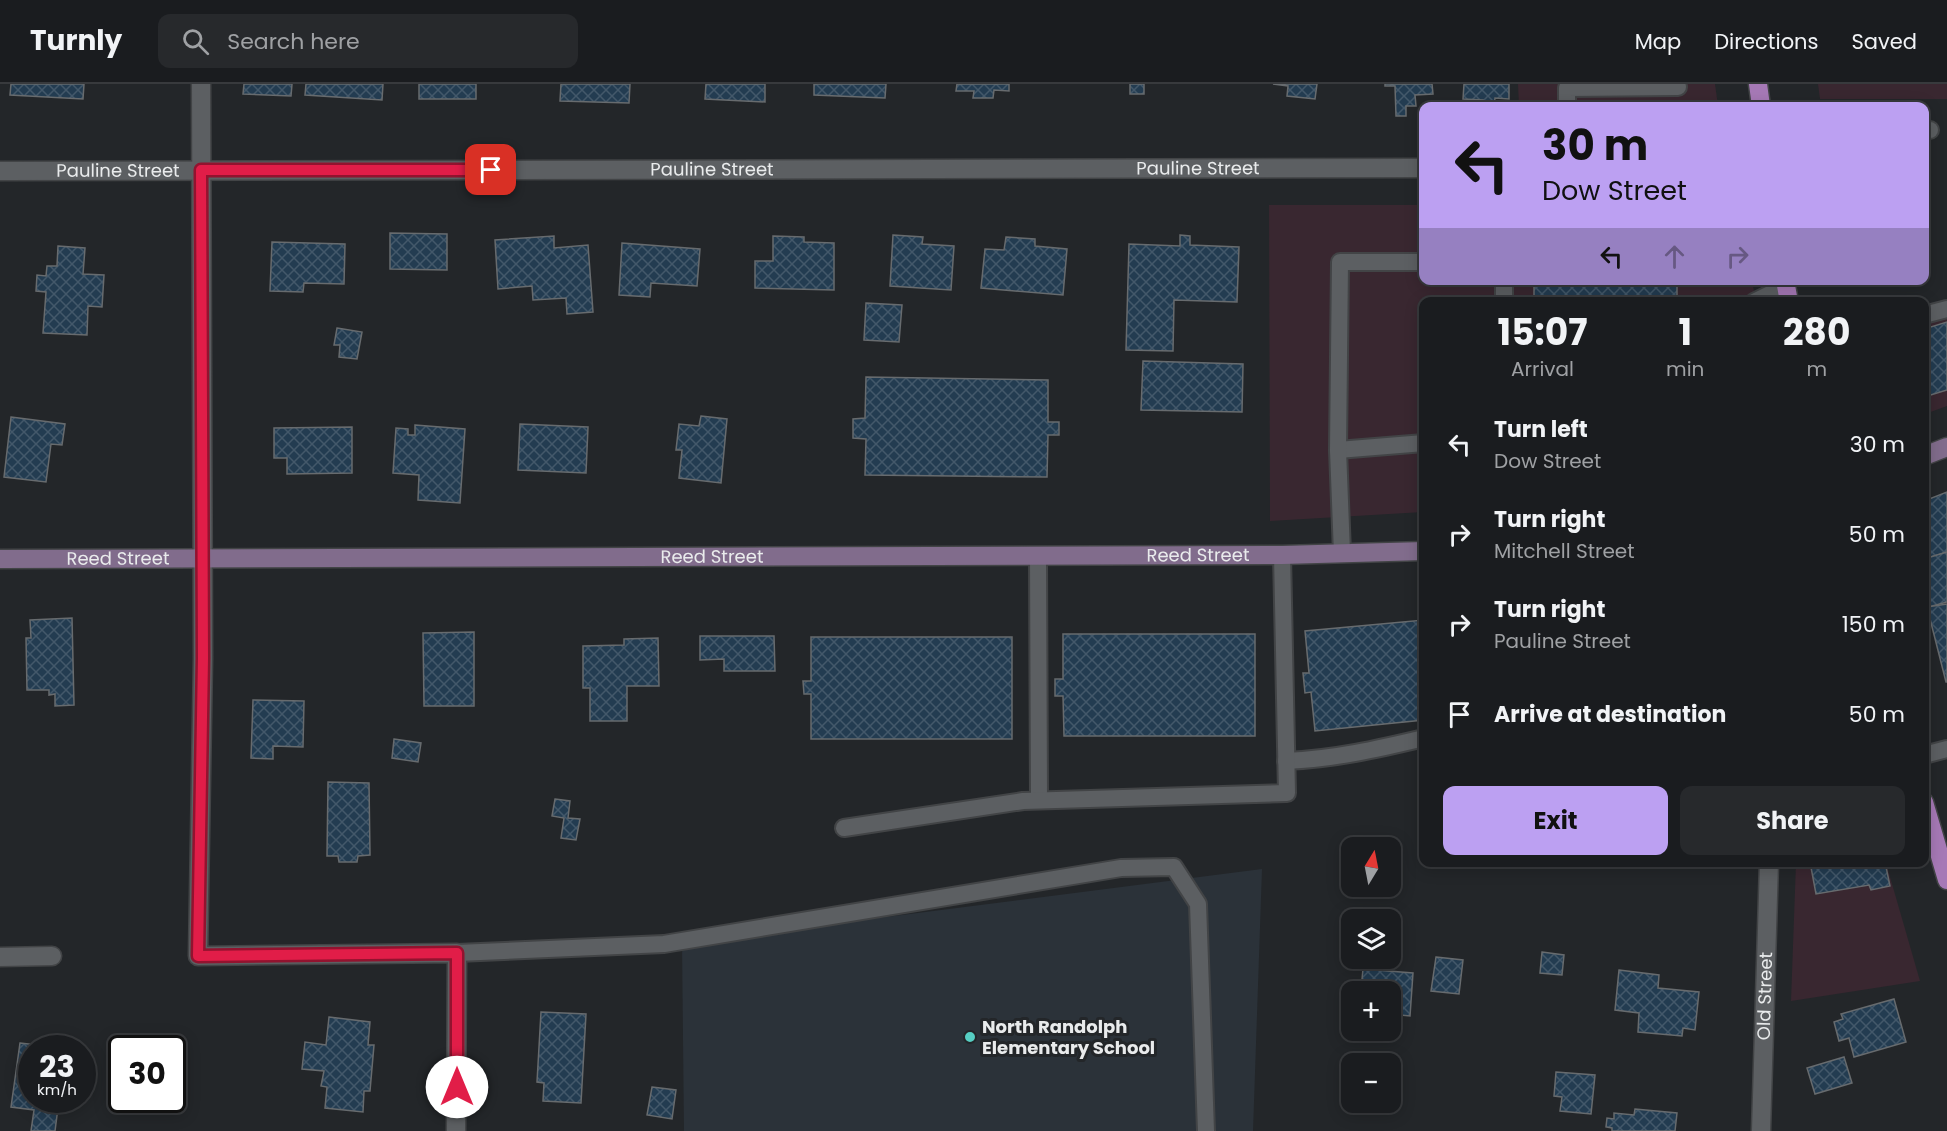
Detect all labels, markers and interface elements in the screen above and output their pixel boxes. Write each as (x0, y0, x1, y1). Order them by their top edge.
search box (158, 14, 578, 68)
text: Turnly (30, 21, 122, 60)
icon: search (179, 25, 212, 58)
text: Search here (227, 26, 360, 57)
text: Map (1635, 27, 1681, 56)
text: Directions (1714, 27, 1818, 56)
text: Saved (1851, 27, 1917, 56)
text: 30 m (1542, 116, 1648, 175)
icon: left (1443, 126, 1521, 204)
pin (465, 144, 516, 195)
icon: arrive (474, 153, 507, 186)
street label: Pauline Street (1136, 155, 1260, 181)
street label: Pauline Street (650, 156, 774, 182)
street label: Pauline Street (56, 158, 180, 183)
text: Dow Street (1542, 172, 1687, 209)
icon: left (1595, 240, 1628, 273)
icon: ahead (1658, 240, 1691, 273)
icon: right (1721, 240, 1754, 273)
text: 15:07 (1498, 307, 1588, 358)
text: 1 (1678, 307, 1692, 358)
text: 280 (1783, 307, 1850, 358)
text: Arrival (1511, 355, 1574, 383)
text: min (1666, 355, 1704, 383)
text: m (1806, 355, 1827, 383)
text: Turn left (1494, 414, 1588, 445)
icon: left (1443, 428, 1476, 461)
text: 30 m (1850, 429, 1905, 460)
text: Dow Street (1494, 447, 1601, 475)
text: Turn right (1494, 504, 1605, 535)
icon: right (1443, 518, 1476, 551)
text: 50 m (1849, 519, 1905, 550)
text: Mitchell Street (1494, 537, 1635, 565)
street label: Reed Street (1146, 542, 1250, 567)
street label: Reed Street (660, 544, 764, 569)
street label: Reed Street (66, 545, 170, 571)
text: Turn right (1494, 594, 1605, 625)
icon: right (1443, 608, 1476, 641)
text: 150 m (1842, 609, 1905, 640)
text: Pauline Street (1494, 627, 1631, 655)
icon: arrive (1443, 698, 1476, 731)
text: Arrive at destination (1494, 699, 1726, 730)
text: 50 m (1849, 699, 1905, 730)
button: Exit (1443, 786, 1668, 855)
button: Share (1680, 786, 1905, 855)
north arrow (1341, 837, 1401, 897)
map controls (1341, 837, 1401, 1113)
button: layers (1341, 909, 1401, 969)
street label: Old Street (1751, 952, 1778, 1041)
button: + (1341, 981, 1401, 1041)
place label: North Randolph Elementary School (982, 1014, 1155, 1060)
marker: North Randolph Elementary School (963, 1030, 977, 1044)
speed limit sign: 30 (108, 1035, 186, 1113)
text: 23 (39, 1045, 75, 1088)
button: − (1341, 1053, 1401, 1113)
position arrow (425, 1055, 489, 1119)
text: km/h (37, 1079, 77, 1100)

